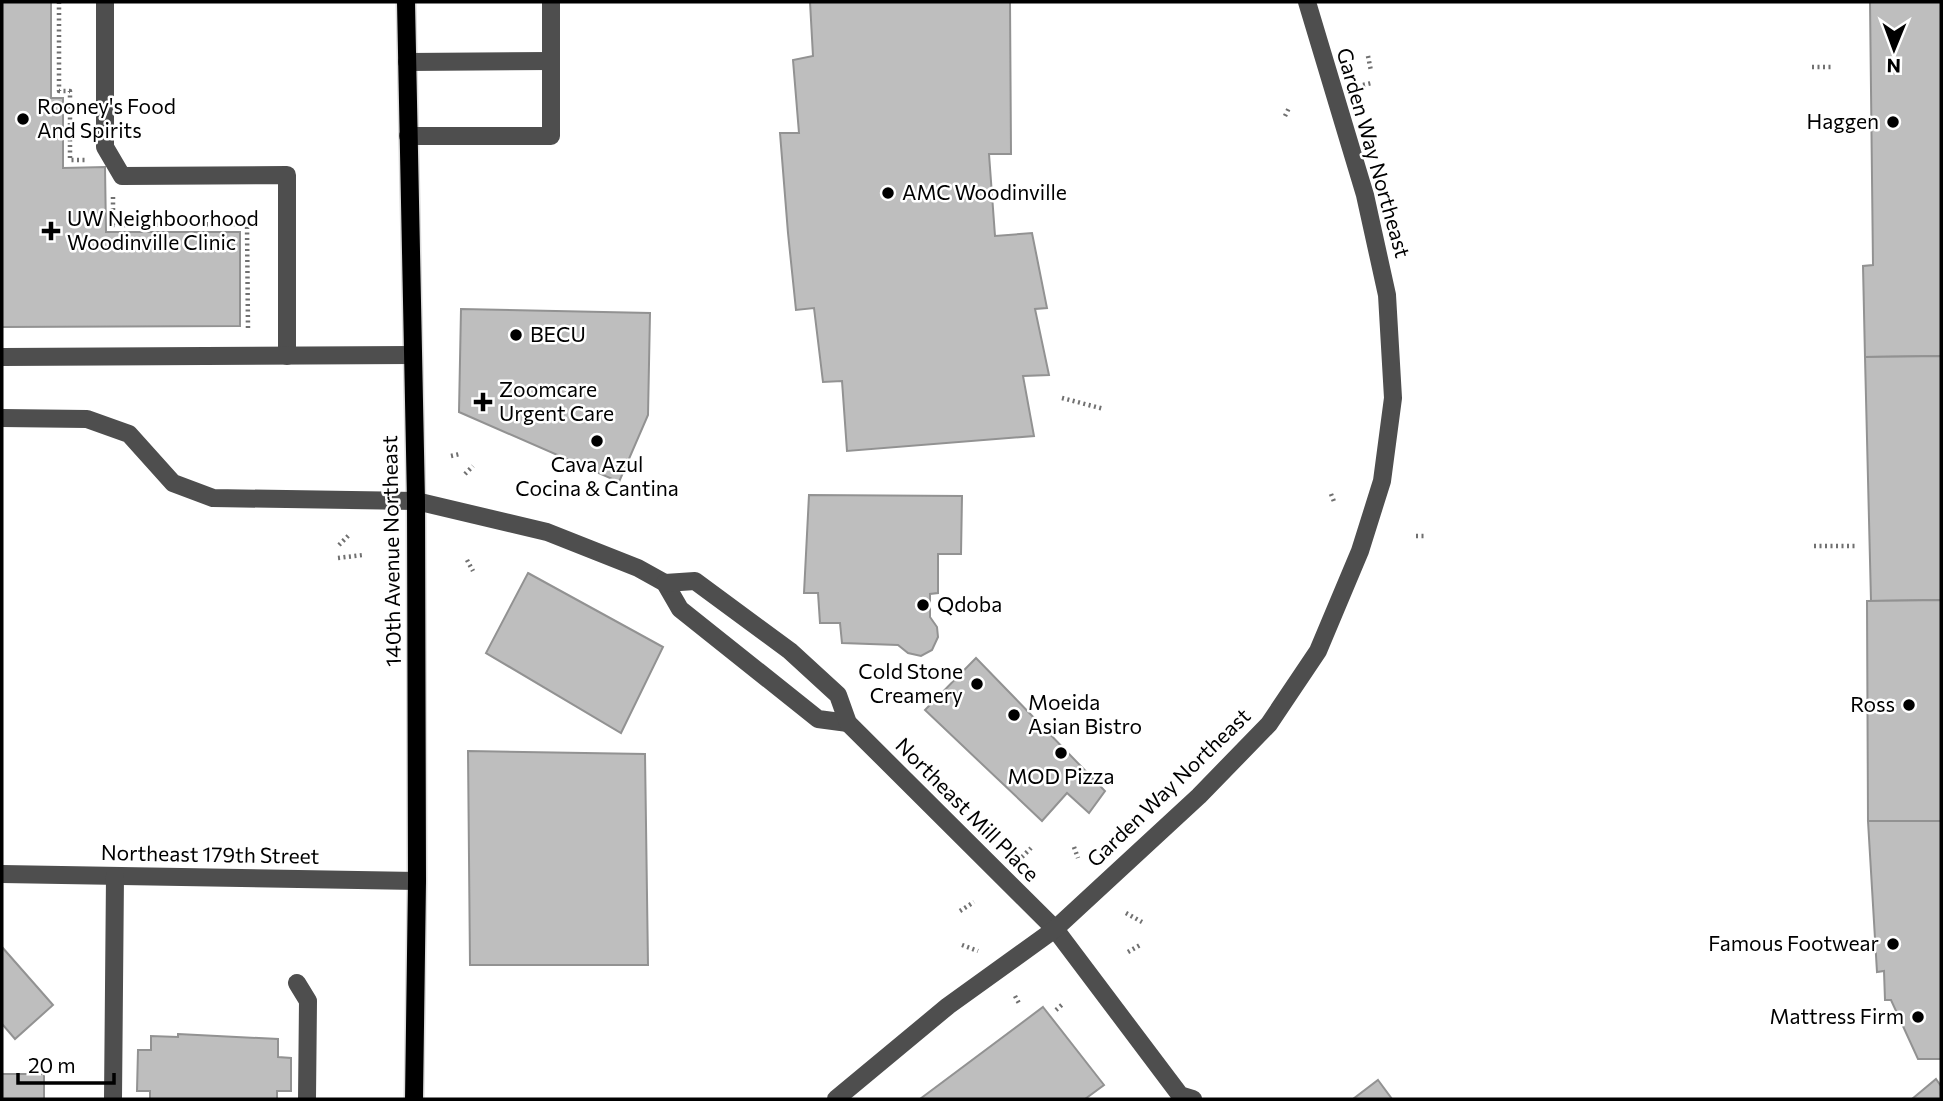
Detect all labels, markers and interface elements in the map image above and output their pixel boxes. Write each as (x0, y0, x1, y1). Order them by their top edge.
north arrow (1859, 14, 1929, 84)
street label: Garden Way Northeast (1332, 45, 1416, 260)
text: N (1886, 55, 1901, 78)
place label: Rooney's Food And Spirits (37, 93, 176, 142)
place label: Haggen (1807, 108, 1879, 133)
marker: Rooney's Food And Spirits (15, 111, 31, 127)
marker: Haggen (1885, 114, 1901, 130)
place label: AMC Woodinville (902, 179, 1067, 204)
marker: AMC Woodinville (880, 185, 896, 201)
place label: UW Neighboorhood Woodinville Clinic (67, 205, 259, 254)
marker: UW Neighboorhood Woodinville Clinic (41, 221, 61, 241)
place label: BECU (530, 321, 586, 346)
marker: BECU (508, 327, 524, 343)
place label: Zoomcare Urgent Care (499, 376, 614, 425)
marker: Zoomcare Urgent Care (473, 392, 493, 412)
marker: Cava Azul Cocina & Cantina (589, 433, 605, 449)
street label: 140th Avenue Northeast (376, 435, 405, 667)
place label: Cava Azul Cocina & Cantina (515, 451, 679, 500)
place label: Qdoba (937, 591, 1002, 616)
marker: Qdoba (915, 597, 931, 613)
place label: Cold Stone Creamery (858, 658, 963, 707)
marker: Cold Stone Creamery (969, 676, 985, 692)
place label: Moeida Asian Bistro (1028, 689, 1142, 738)
place label: Ross (1850, 691, 1895, 716)
marker: Ross (1901, 697, 1917, 713)
street label: Garden Way Northeast (1081, 702, 1255, 871)
marker: Moeida Asian Bistro (1006, 707, 1022, 723)
street label: Northeast Mill Place (891, 732, 1045, 886)
marker: MOD Pizza (1053, 745, 1069, 761)
place label: MOD Pizza (1008, 763, 1114, 788)
street label: Northeast 179th Street (101, 839, 319, 868)
place label: Famous Footwear (1708, 930, 1879, 955)
marker: Famous Footwear (1885, 936, 1901, 952)
place label: Mattress Firm (1770, 1003, 1904, 1028)
marker: Mattress Firm (1910, 1009, 1926, 1025)
scale bar (18, 1042, 114, 1086)
text: 20 m (28, 1052, 76, 1077)

